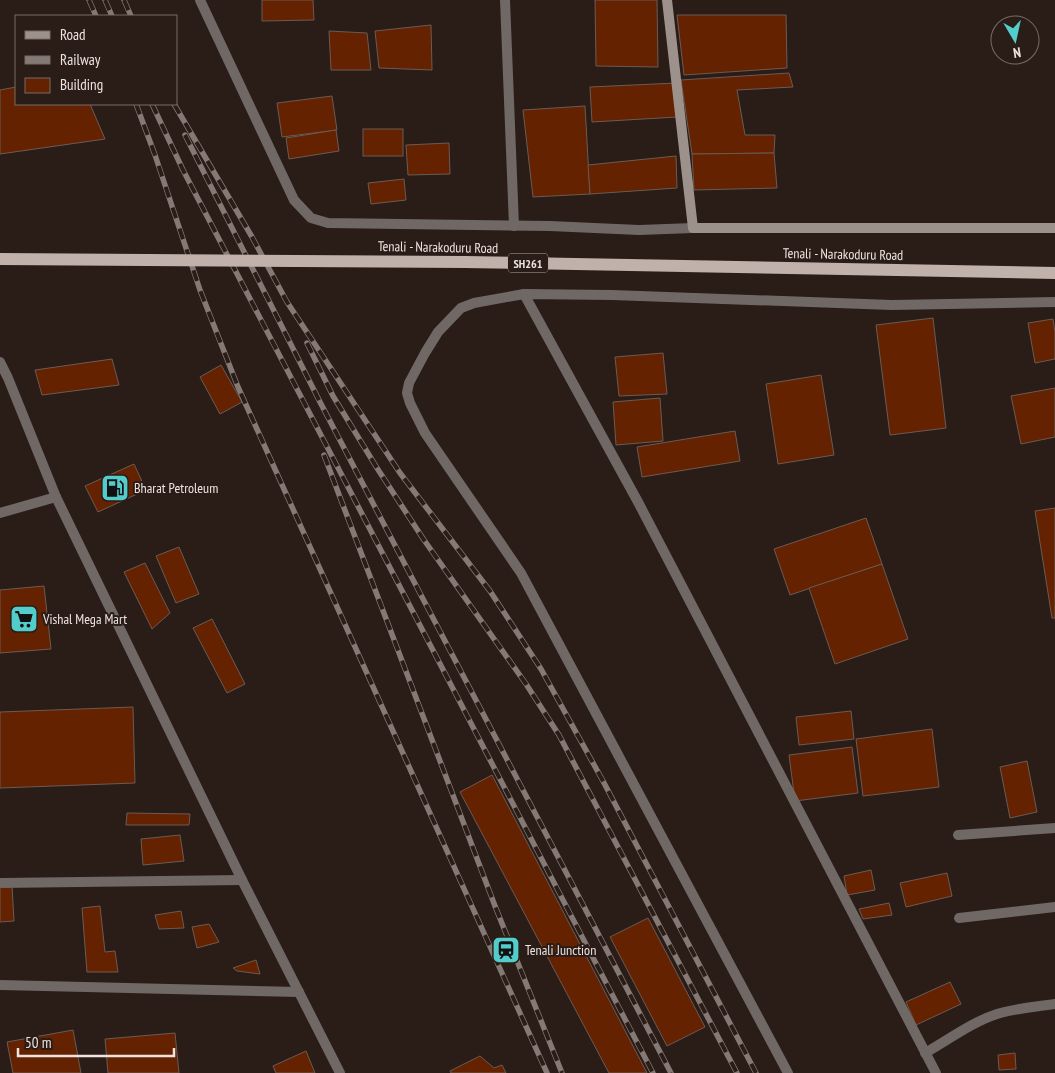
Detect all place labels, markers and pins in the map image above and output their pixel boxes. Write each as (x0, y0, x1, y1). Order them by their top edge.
fuel station icon: Bharat Petroleum (100, 473, 130, 503)
place label: Bharat Petroleum (134, 479, 218, 497)
supermarket icon: Vishal Mega Mart (9, 604, 39, 634)
place label: Vishal Mega Mart (42, 610, 127, 628)
station icon: Tenali Junction (491, 935, 521, 965)
place label: Tenali Junction (525, 941, 596, 959)

